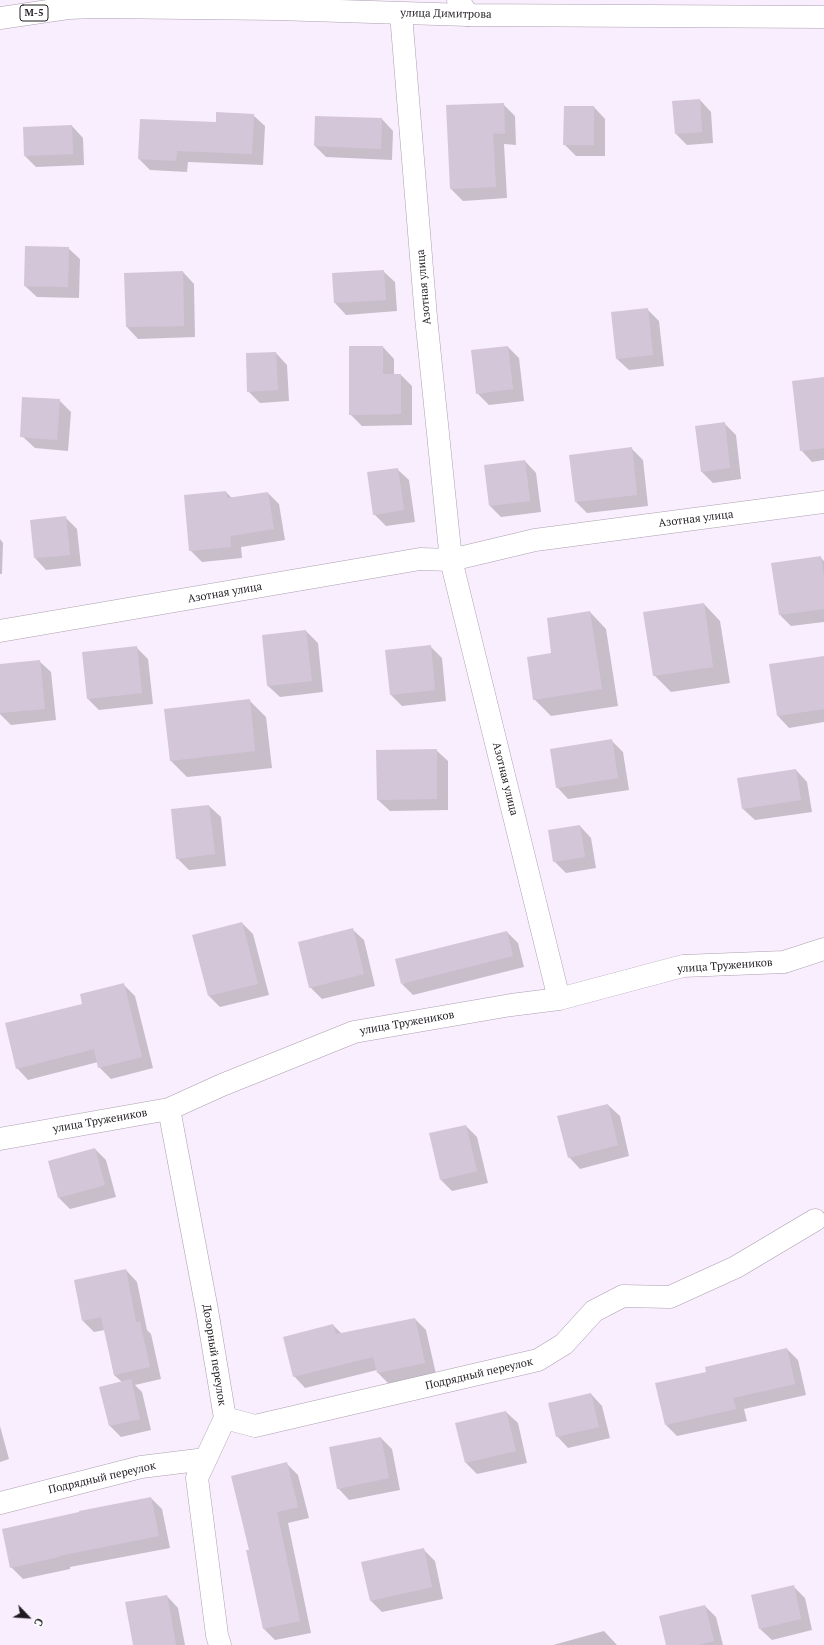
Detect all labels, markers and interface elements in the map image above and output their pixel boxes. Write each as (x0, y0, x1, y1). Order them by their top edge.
road number: М-5 (20, 5, 48, 21)
street label: улица Димитрова (400, 7, 492, 21)
street label: Азотная улица (414, 249, 434, 325)
street label: Азотная улица (658, 508, 734, 530)
street label: Азотная улица (187, 580, 263, 606)
street label: Азотная улица (490, 741, 520, 817)
street label: улица Тружеников (677, 956, 773, 976)
street label: улица Тружеников (359, 1008, 455, 1038)
street label: улица Тружеников (52, 1106, 148, 1136)
street label: Дозорный переулок (199, 1303, 229, 1407)
street label: Подрядный переулок (424, 1355, 534, 1393)
street label: Подрядный переулок (47, 1459, 157, 1497)
north arrow (8, 1597, 48, 1637)
text: С (31, 1616, 47, 1628)

